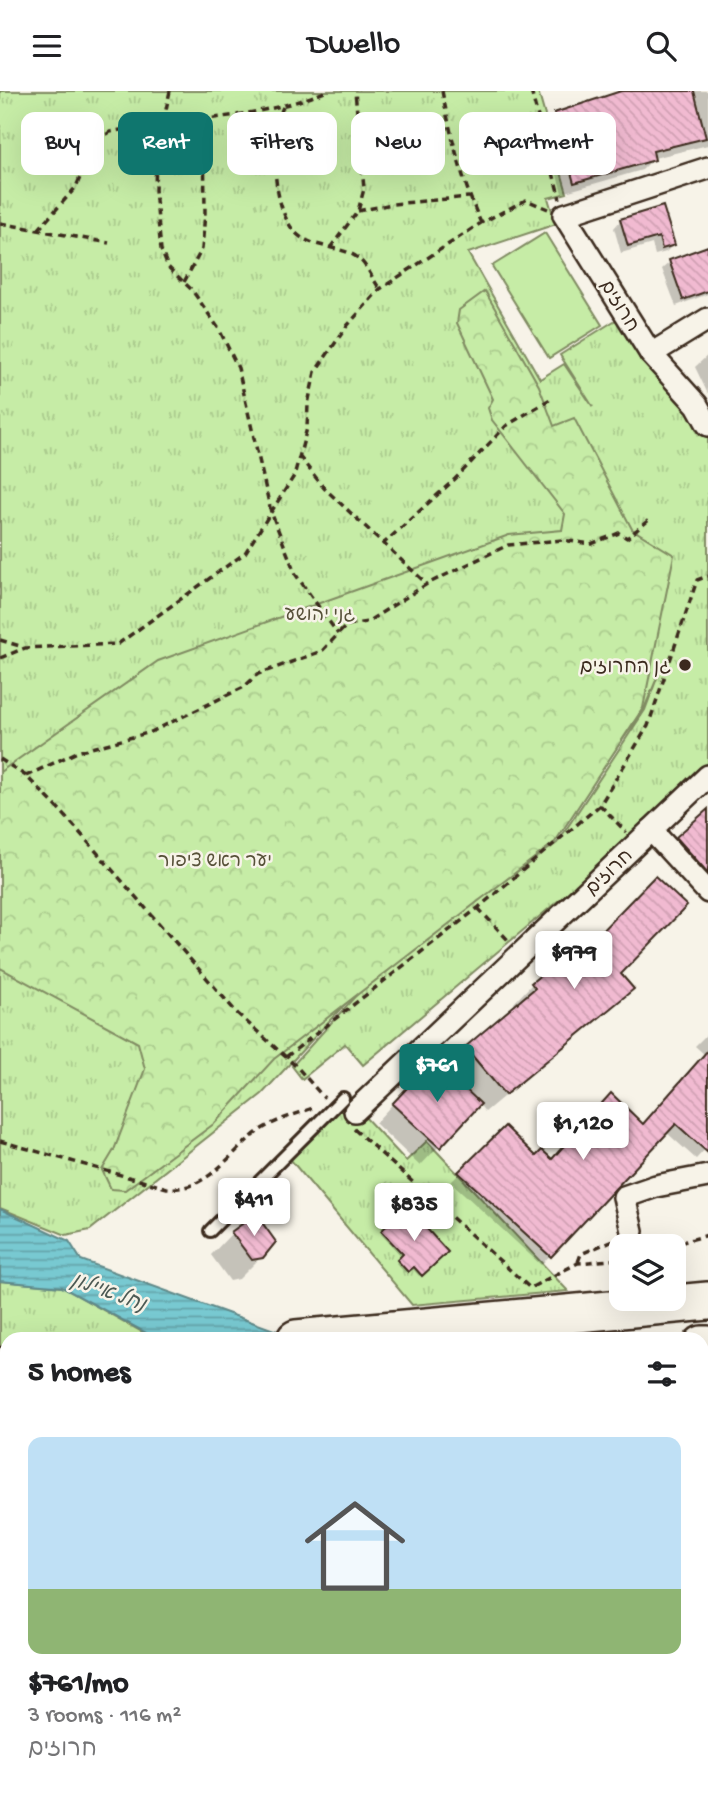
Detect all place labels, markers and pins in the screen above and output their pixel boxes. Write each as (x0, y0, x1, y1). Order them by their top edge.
place label: גן החרוזים (580, 657, 671, 680)
marker: גן החרוזים (677, 657, 693, 673)
pin: $979 (533, 932, 615, 991)
pin: $761 (396, 1045, 478, 1104)
pin: $1,120 (526, 1103, 640, 1162)
pin: $411 (213, 1179, 295, 1238)
pin: $835 (373, 1183, 455, 1243)

